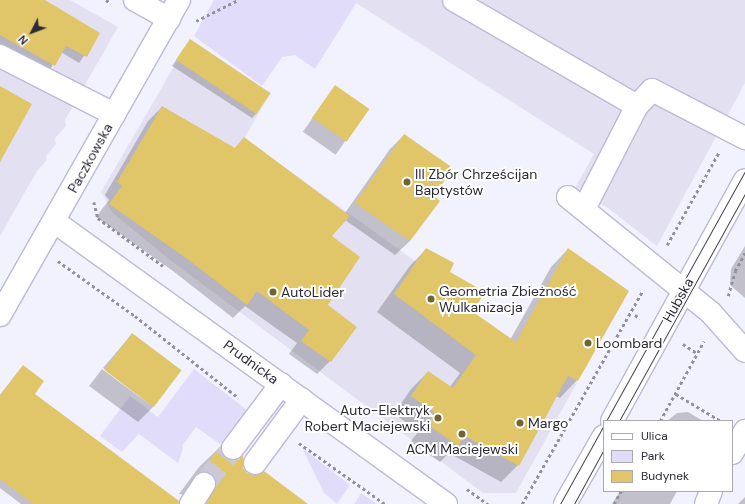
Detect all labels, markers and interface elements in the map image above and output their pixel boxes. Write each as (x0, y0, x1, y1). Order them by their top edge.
north arrow (12, 12, 52, 52)
text: N (15, 32, 31, 48)
street label: Paczkowska (64, 120, 116, 196)
place label: III Zbór Chrześcijan Baptystów (415, 166, 537, 198)
marker: III Zbór Chrześcijan Baptystów (402, 177, 412, 187)
street label: Hubska (659, 275, 697, 325)
place label: Geometria Zbieżność Wulkanizacja (439, 283, 577, 316)
place label: AutoLider (281, 284, 344, 300)
marker: AutoLider (268, 287, 278, 297)
marker: Geometria Zbieżność Wulkanizacja (426, 294, 436, 304)
place label: Loombard (596, 335, 662, 351)
street label: Prudnicka (220, 336, 282, 388)
marker: Loombard (583, 338, 593, 348)
place label: Auto-Elektryk Robert Maciejewski (305, 402, 430, 434)
marker: Auto-Elektryk Robert Maciejewski (433, 413, 443, 423)
place label: Margo (528, 415, 568, 431)
marker: Margo (515, 418, 525, 428)
legend (603, 420, 733, 492)
text: Ulica (641, 428, 668, 444)
marker: ACM Maciejewski (457, 429, 467, 439)
place label: ACM Maciejewski (406, 441, 518, 457)
text: Park (641, 448, 665, 464)
text: Budynek (641, 468, 689, 484)

